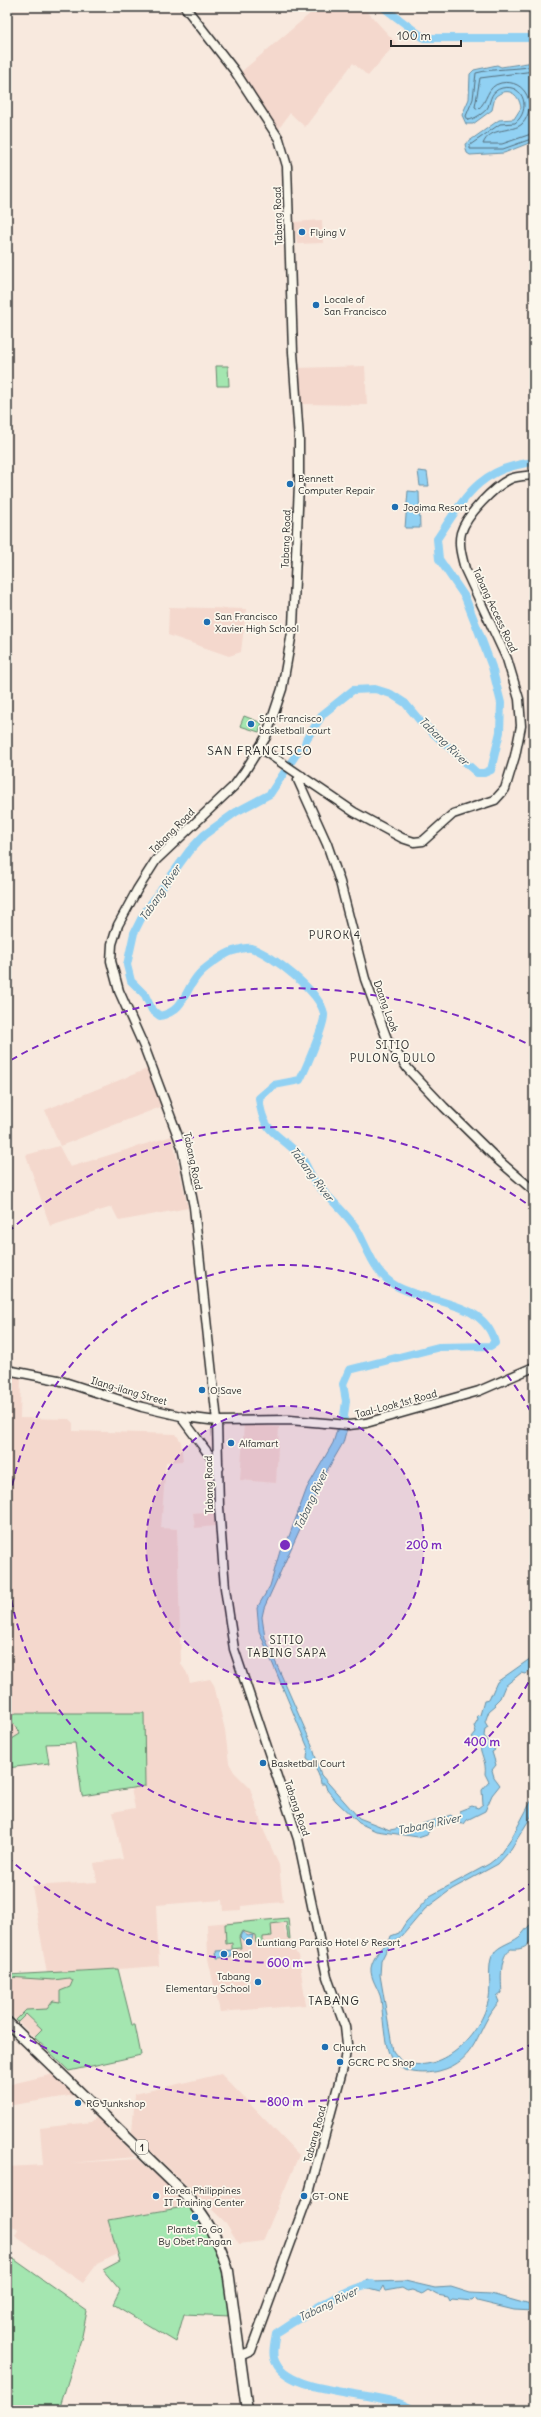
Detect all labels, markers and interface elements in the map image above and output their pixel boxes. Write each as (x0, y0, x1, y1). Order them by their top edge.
scale bar (391, 22, 461, 48)
text: 100 m (397, 28, 431, 43)
street label: Tabang Road (270, 186, 286, 246)
place label: Flying V (310, 226, 346, 239)
marker: Flying V (297, 227, 307, 237)
place label: Locale of San Francisco (324, 293, 387, 318)
marker: Locale of San Francisco (311, 300, 321, 310)
place label: Bennett Computer Repair (298, 472, 375, 497)
marker: Bennett Computer Repair (285, 479, 295, 489)
place label: Jogima Resort (403, 501, 468, 514)
marker: Jogima Resort (390, 502, 400, 512)
street label: Tabang Road (278, 509, 294, 569)
street label: Tabang Access Road (470, 566, 520, 655)
place label: San Francisco Xavier High School (215, 610, 299, 635)
marker: San Francisco Xavier High School (202, 617, 212, 627)
place label: San Francisco basketball court (259, 712, 331, 737)
water label: Tabang River (416, 714, 473, 769)
marker: San Francisco basketball court (246, 719, 256, 729)
district label: SAN FRANCISCO (207, 743, 313, 758)
street label: Tabang Road (147, 806, 197, 856)
water label: Tabang River (136, 861, 185, 923)
district label: PUROK 4 (309, 928, 361, 942)
street label: Daang Look (371, 978, 401, 1034)
district label: SITIO PULONG DULO (350, 1038, 436, 1065)
street label: Tabang Road (181, 1131, 205, 1191)
water label: Tabang River (287, 1144, 338, 1205)
street label: Ilang-ilang Street (89, 1374, 169, 1408)
place label: O!Save (210, 1384, 242, 1397)
marker: O!Save (197, 1385, 207, 1395)
street label: Taal-Look 1st Road (354, 1387, 438, 1421)
place label: Alfamart (239, 1437, 279, 1450)
marker: Alfamart (226, 1438, 236, 1448)
street label: Tabang Road (202, 1455, 216, 1514)
water label: Tabang River (291, 1467, 332, 1532)
text: 200 m (406, 1537, 442, 1552)
centre of rings (278, 1538, 292, 1552)
district label: SITIO TABING SAPA (247, 1633, 327, 1660)
text: 400 m (464, 1734, 501, 1749)
place label: Basketball Court (271, 1757, 346, 1770)
marker: Basketball Court (258, 1758, 268, 1768)
street label: Tabang Road (281, 1778, 313, 1838)
water label: Tabang River (396, 1810, 463, 1838)
place label: Luntiang Paraiso Hotel & Resort (257, 1936, 401, 1949)
marker: Luntiang Paraiso Hotel & Resort (244, 1937, 254, 1947)
place label: Pool (232, 1948, 251, 1961)
marker: Pool (219, 1949, 229, 1959)
text: 600 m (267, 1955, 304, 1970)
place label: Tabang Elementary School (166, 1970, 250, 1995)
marker: Tabang Elementary School (253, 1977, 263, 1987)
district label: TABANG (308, 1993, 360, 2008)
place label: Church (333, 2041, 366, 2054)
marker: Church (320, 2042, 330, 2052)
place label: GCRC PC Shop (348, 2056, 415, 2069)
marker: GCRC PC Shop (335, 2057, 345, 2067)
text: 800 m (267, 2094, 304, 2109)
place label: RG Junkshop (86, 2097, 146, 2110)
marker: RG Junkshop (73, 2098, 83, 2108)
street label: Tabang Road (301, 2104, 329, 2164)
road number: 1 (136, 2140, 148, 2154)
place label: Korea Philippines IT Training Center (164, 2184, 244, 2209)
place label: GT-ONE (312, 2190, 349, 2203)
marker: Korea Philippines IT Training Center (151, 2191, 161, 2201)
marker: GT-ONE (299, 2191, 309, 2201)
marker: Plants To Go By Obet Pangan (190, 2212, 200, 2222)
place label: Plants To Go By Obet Pangan (158, 2223, 232, 2248)
water label: Tabang River (296, 2283, 361, 2324)

